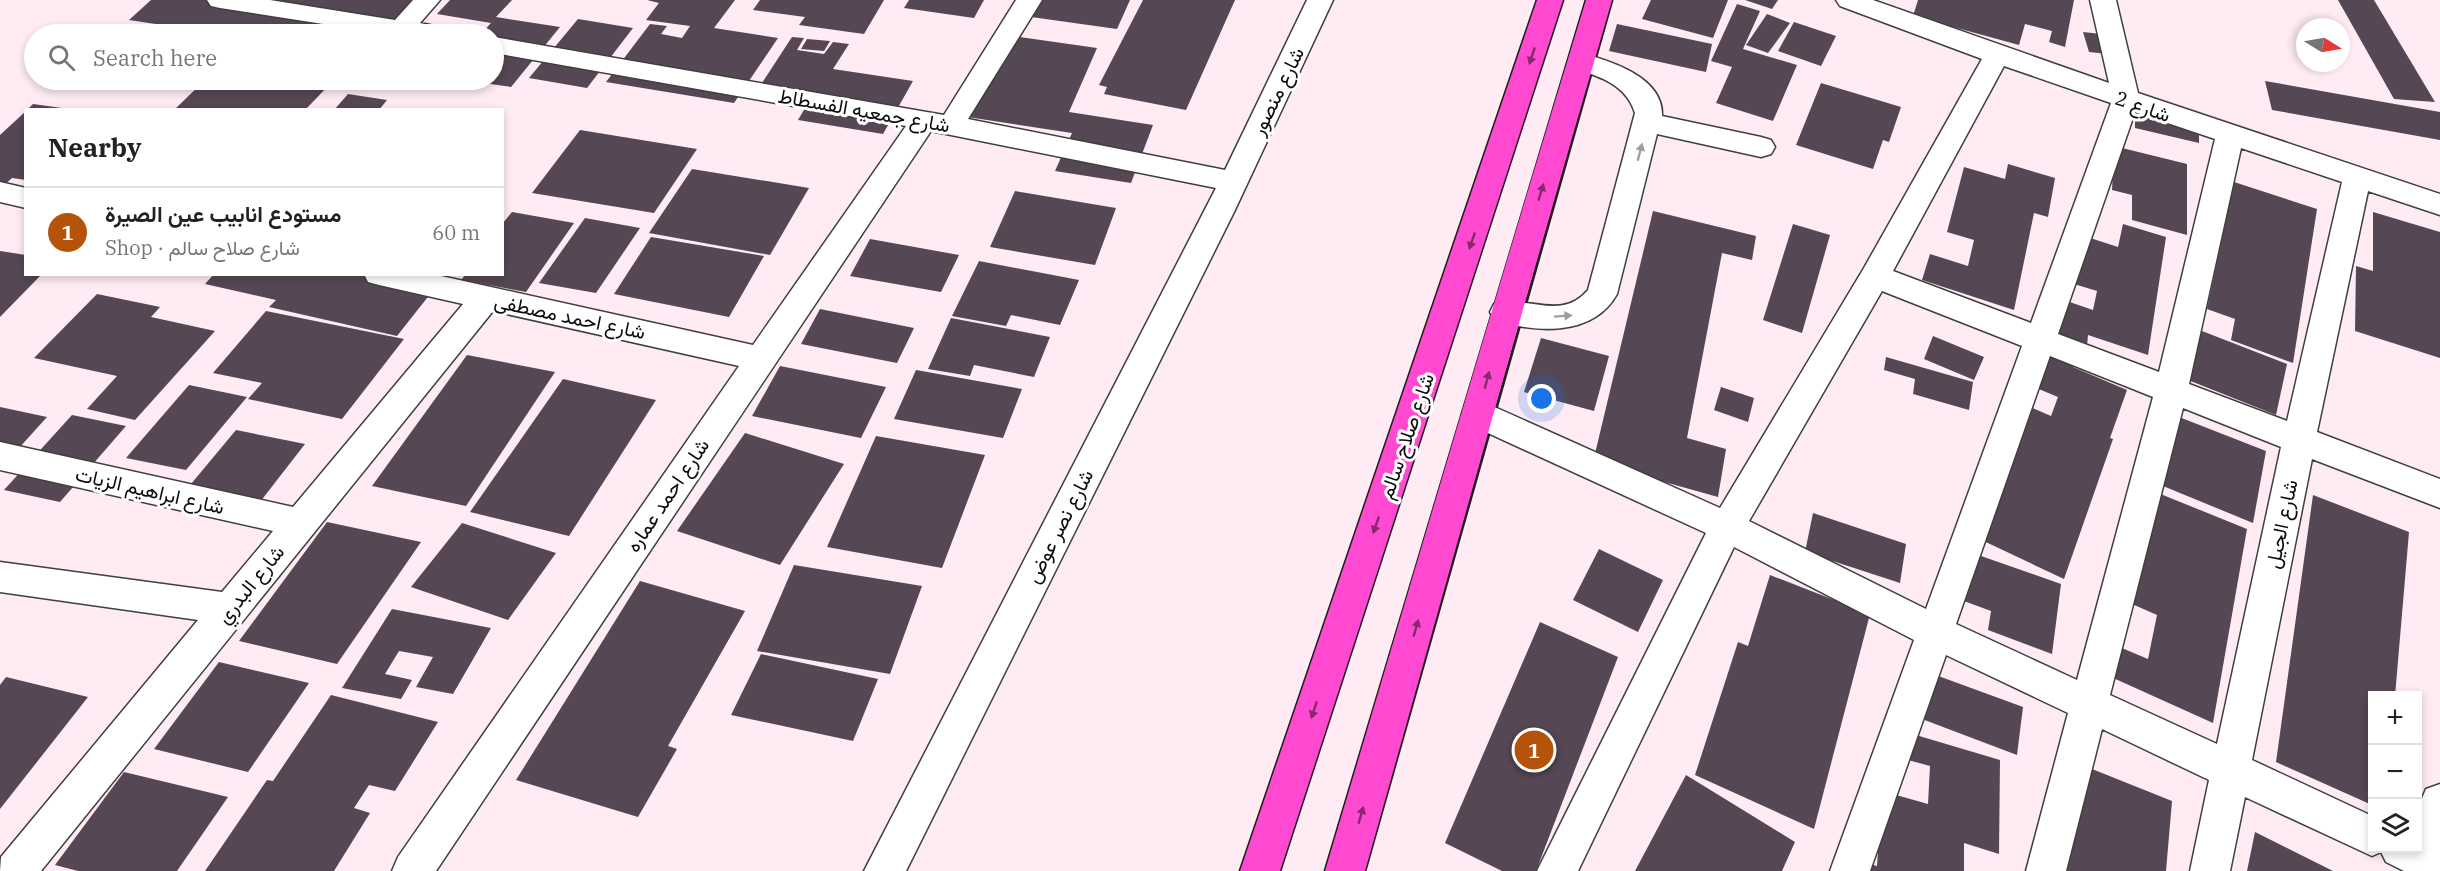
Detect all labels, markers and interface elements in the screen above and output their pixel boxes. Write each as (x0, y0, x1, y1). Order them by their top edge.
north arrow (2296, 18, 2350, 72)
search box (24, 24, 504, 90)
icon: search (45, 41, 78, 74)
street label: شارع منصور (1244, 42, 1311, 141)
text: Search here (93, 43, 217, 72)
one-way arrow (1527, 47, 1537, 65)
street label: شارع جمعيه الفسطاط (776, 82, 952, 139)
street label: شارع 2 (2111, 84, 2174, 129)
text: Nearby (48, 130, 142, 164)
one-way arrow (1635, 143, 1645, 161)
one-way arrow (1537, 183, 1546, 201)
text: مستودع انابيب عين الصيرة (105, 199, 341, 228)
text: 1 (62, 219, 74, 246)
text: 60 m (432, 219, 480, 246)
one-way arrow (1466, 232, 1476, 250)
text: Shop · شارع صلاح سالم (105, 234, 300, 261)
street label: شارع احمد مصطفى (492, 287, 648, 346)
one-way arrow (1554, 312, 1573, 321)
street label: شارع صلاح سالم (1372, 370, 1441, 503)
one-way arrow (1483, 371, 1492, 389)
your location (1527, 384, 1556, 413)
street label: شارع احمد عماره (619, 433, 716, 558)
street label: شارع ابراهيم الزيات (73, 460, 227, 521)
street label: شارع نصر عوض (1019, 464, 1100, 588)
street label: شارع الجيل (2258, 477, 2305, 571)
one-way arrow (1371, 516, 1380, 534)
street label: شارع البدري (210, 539, 293, 631)
one-way arrow (1412, 619, 1421, 637)
map controls (2368, 691, 2422, 853)
button: + (2368, 691, 2422, 745)
one-way arrow (1309, 701, 1318, 719)
pin: 1 (1514, 728, 1553, 772)
button: − (2368, 745, 2422, 799)
button: layers (2368, 799, 2422, 853)
one-way arrow (1357, 806, 1366, 824)

